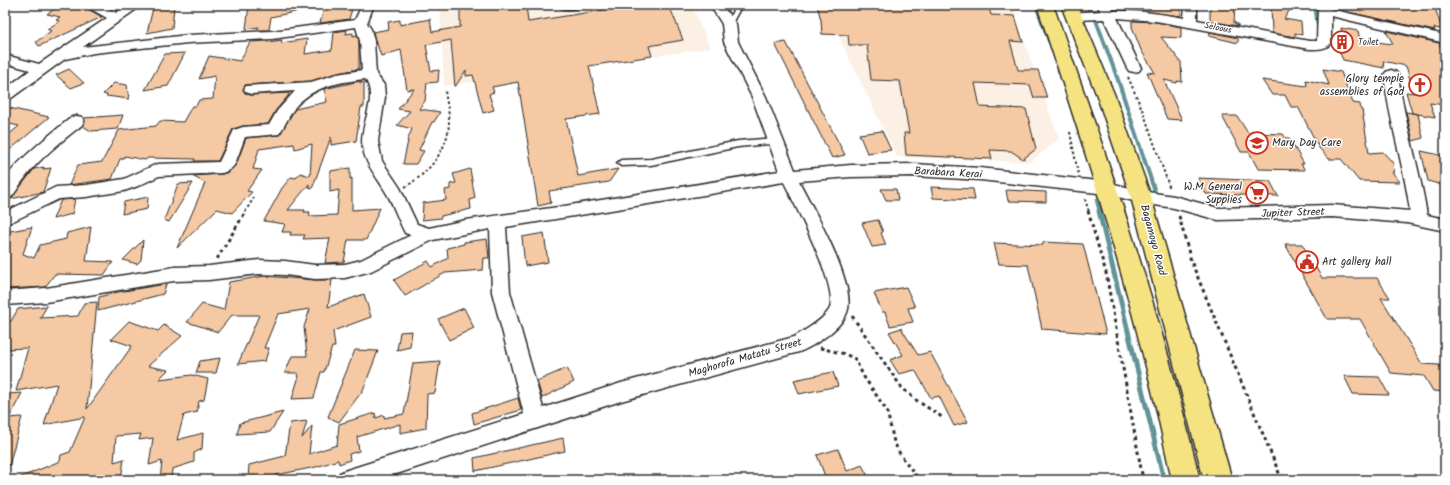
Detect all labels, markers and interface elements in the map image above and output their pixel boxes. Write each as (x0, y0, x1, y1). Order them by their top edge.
street label: Seloous (1203, 18, 1233, 38)
building icon: Toilet (1329, 29, 1355, 55)
place label: Toilet (1358, 35, 1379, 50)
place label: Glory temple assemblies of God (1320, 70, 1404, 101)
church icon: Glory temple assemblies of God (1407, 72, 1433, 98)
school or university icon: Mary Day Care (1244, 130, 1270, 156)
place label: Mary Day Care (1272, 134, 1341, 152)
street label: Barabara Kerai (914, 162, 983, 184)
place label: W.M General Supplies (1184, 178, 1242, 209)
supermarket icon: W.M General Supplies (1244, 180, 1270, 206)
street label: Bagamoyo Road (1135, 202, 1171, 278)
street label: Jupiter Street (1261, 203, 1326, 223)
public building icon: Art gallery hall (1294, 249, 1320, 275)
place label: Art gallery hall (1322, 253, 1392, 271)
street label: Maghorofa Matatu Street (686, 333, 805, 383)

